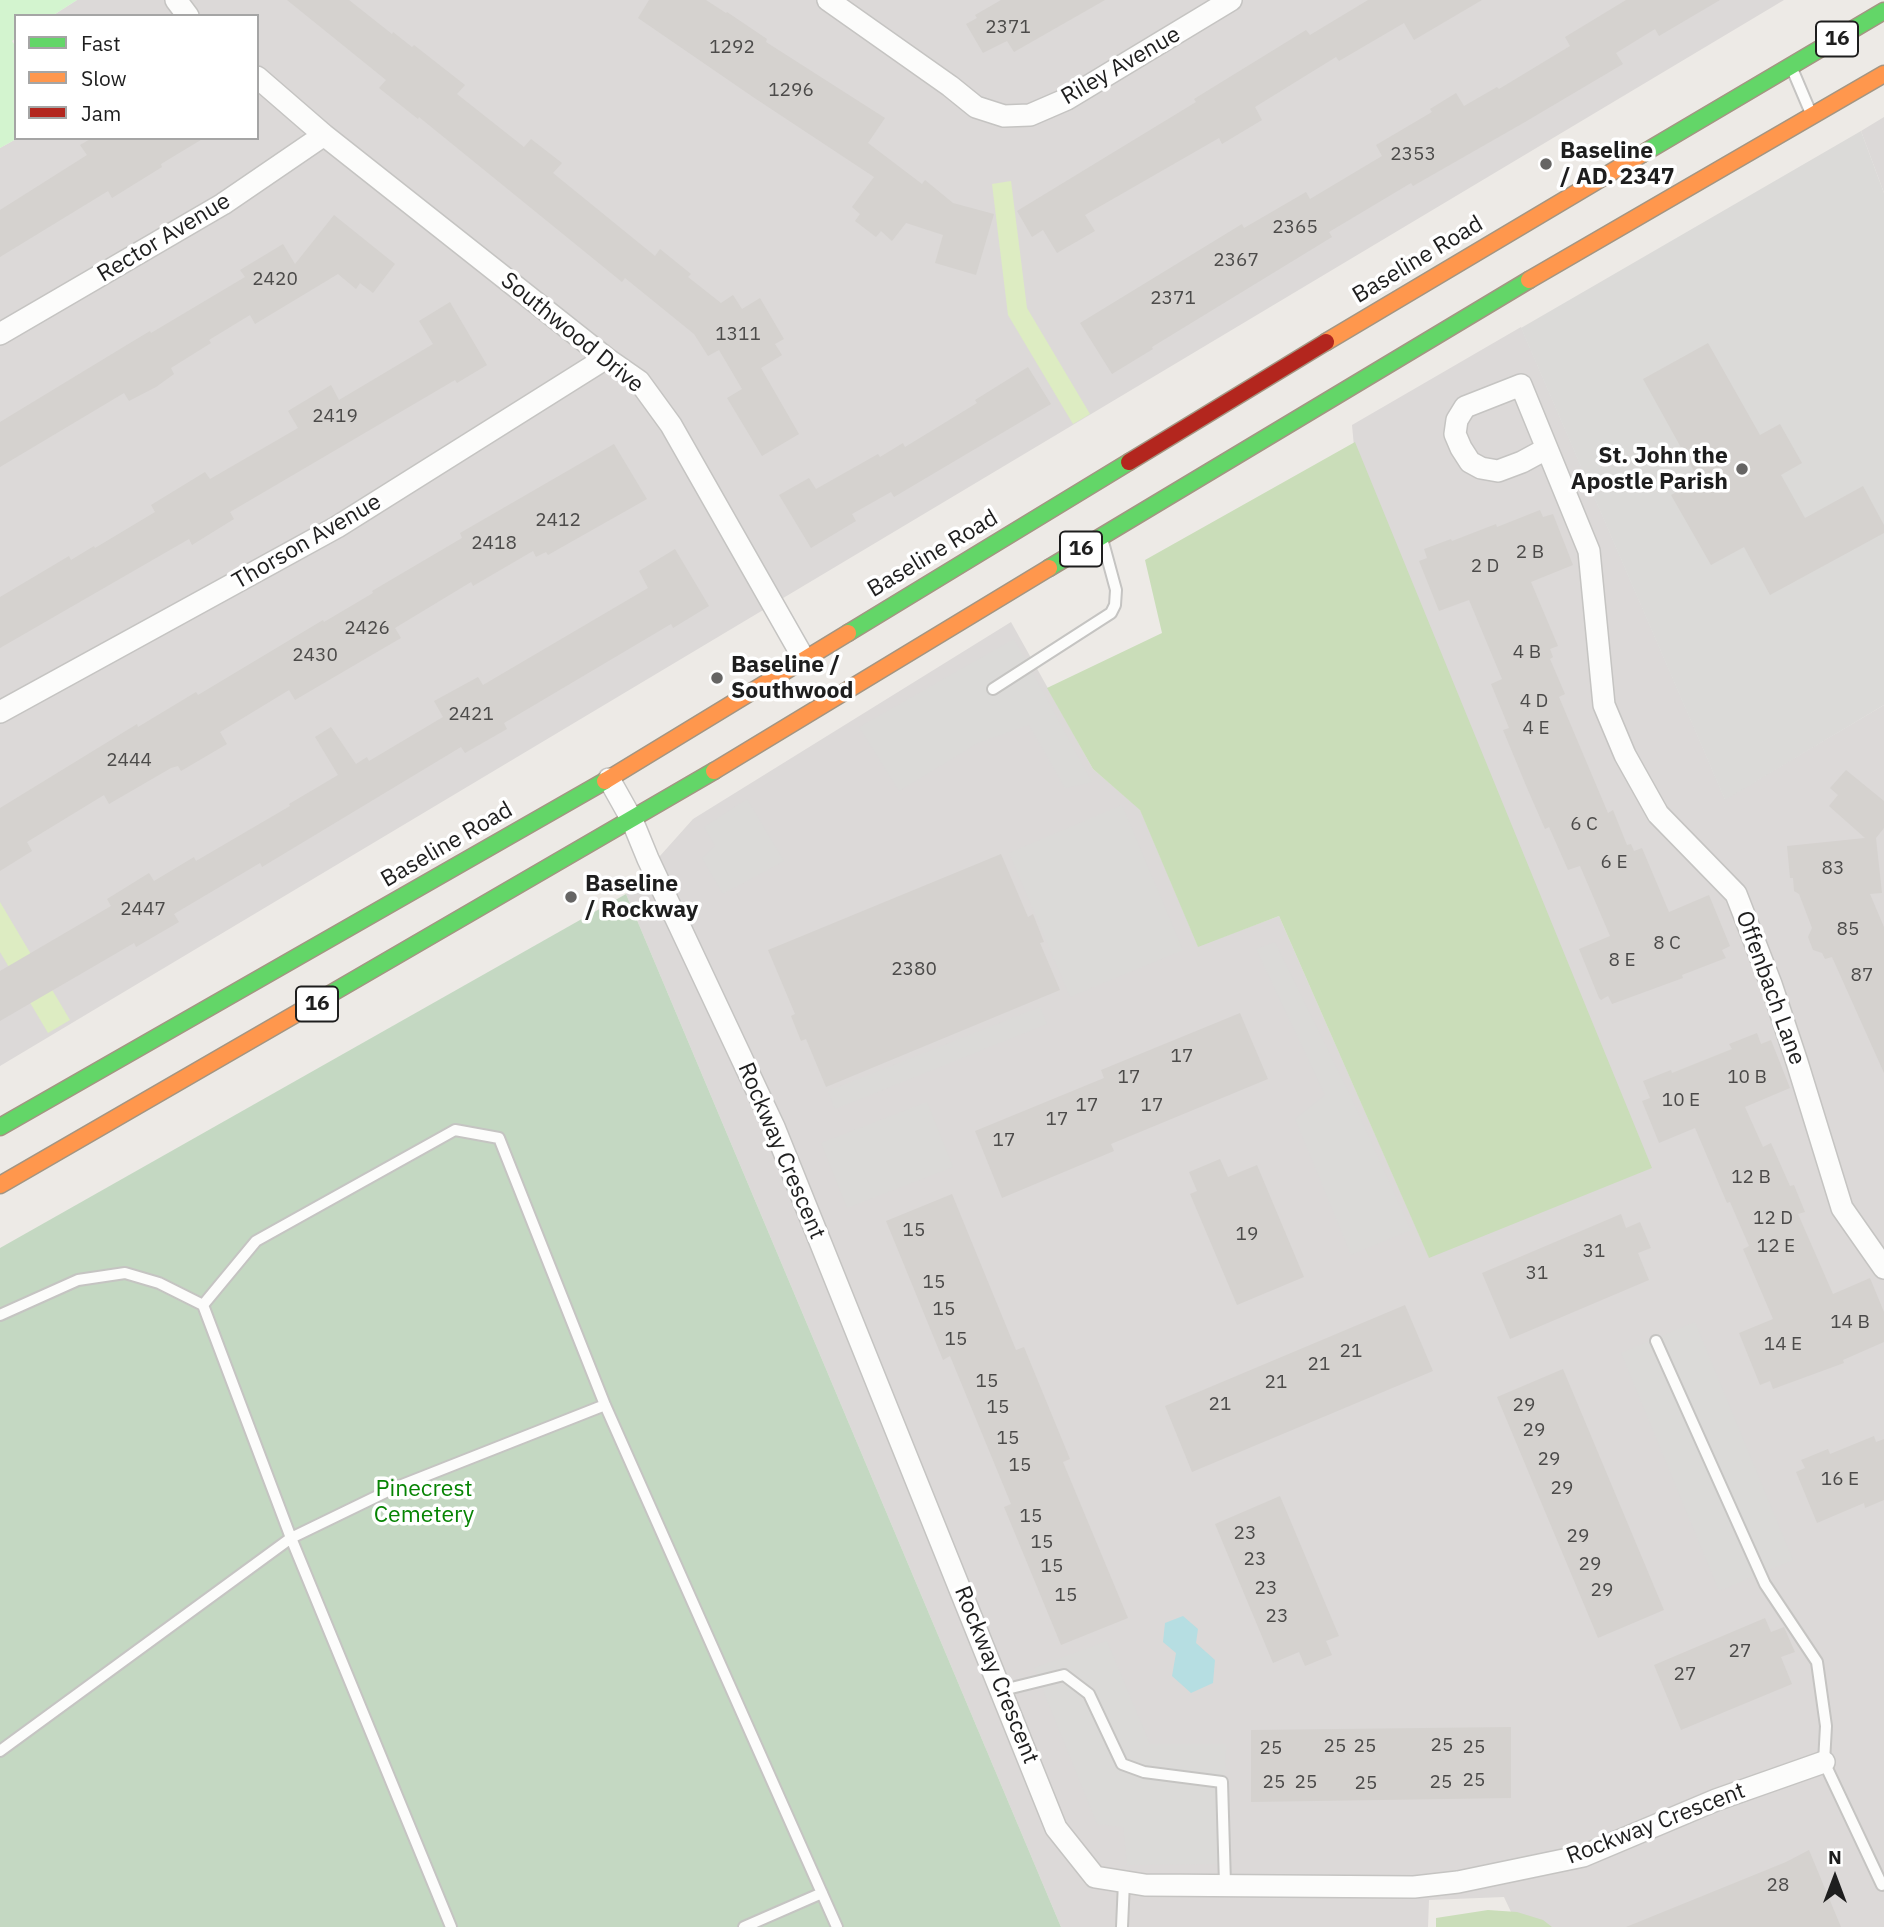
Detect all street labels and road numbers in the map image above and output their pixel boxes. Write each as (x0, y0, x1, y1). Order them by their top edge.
street label: Riley Avenue (1057, 21, 1185, 111)
road number: 16 (1816, 22, 1858, 56)
street label: Rector Avenue (93, 188, 235, 288)
street label: Baseline Road (1348, 210, 1488, 310)
street label: Southwood Drive (495, 267, 649, 399)
street label: Thorson Avenue (228, 488, 386, 596)
street label: Baseline Road (863, 504, 1003, 604)
road number: 16 (1060, 532, 1102, 566)
street label: Baseline Road (376, 796, 518, 894)
street label: Offenbach Lane (1729, 907, 1811, 1069)
road number: 16 (296, 986, 338, 1021)
street label: Rockway Crescent (731, 1059, 831, 1243)
street label: Rockway Crescent (948, 1582, 1044, 1768)
street label: Rockway Crescent (1563, 1777, 1749, 1871)

